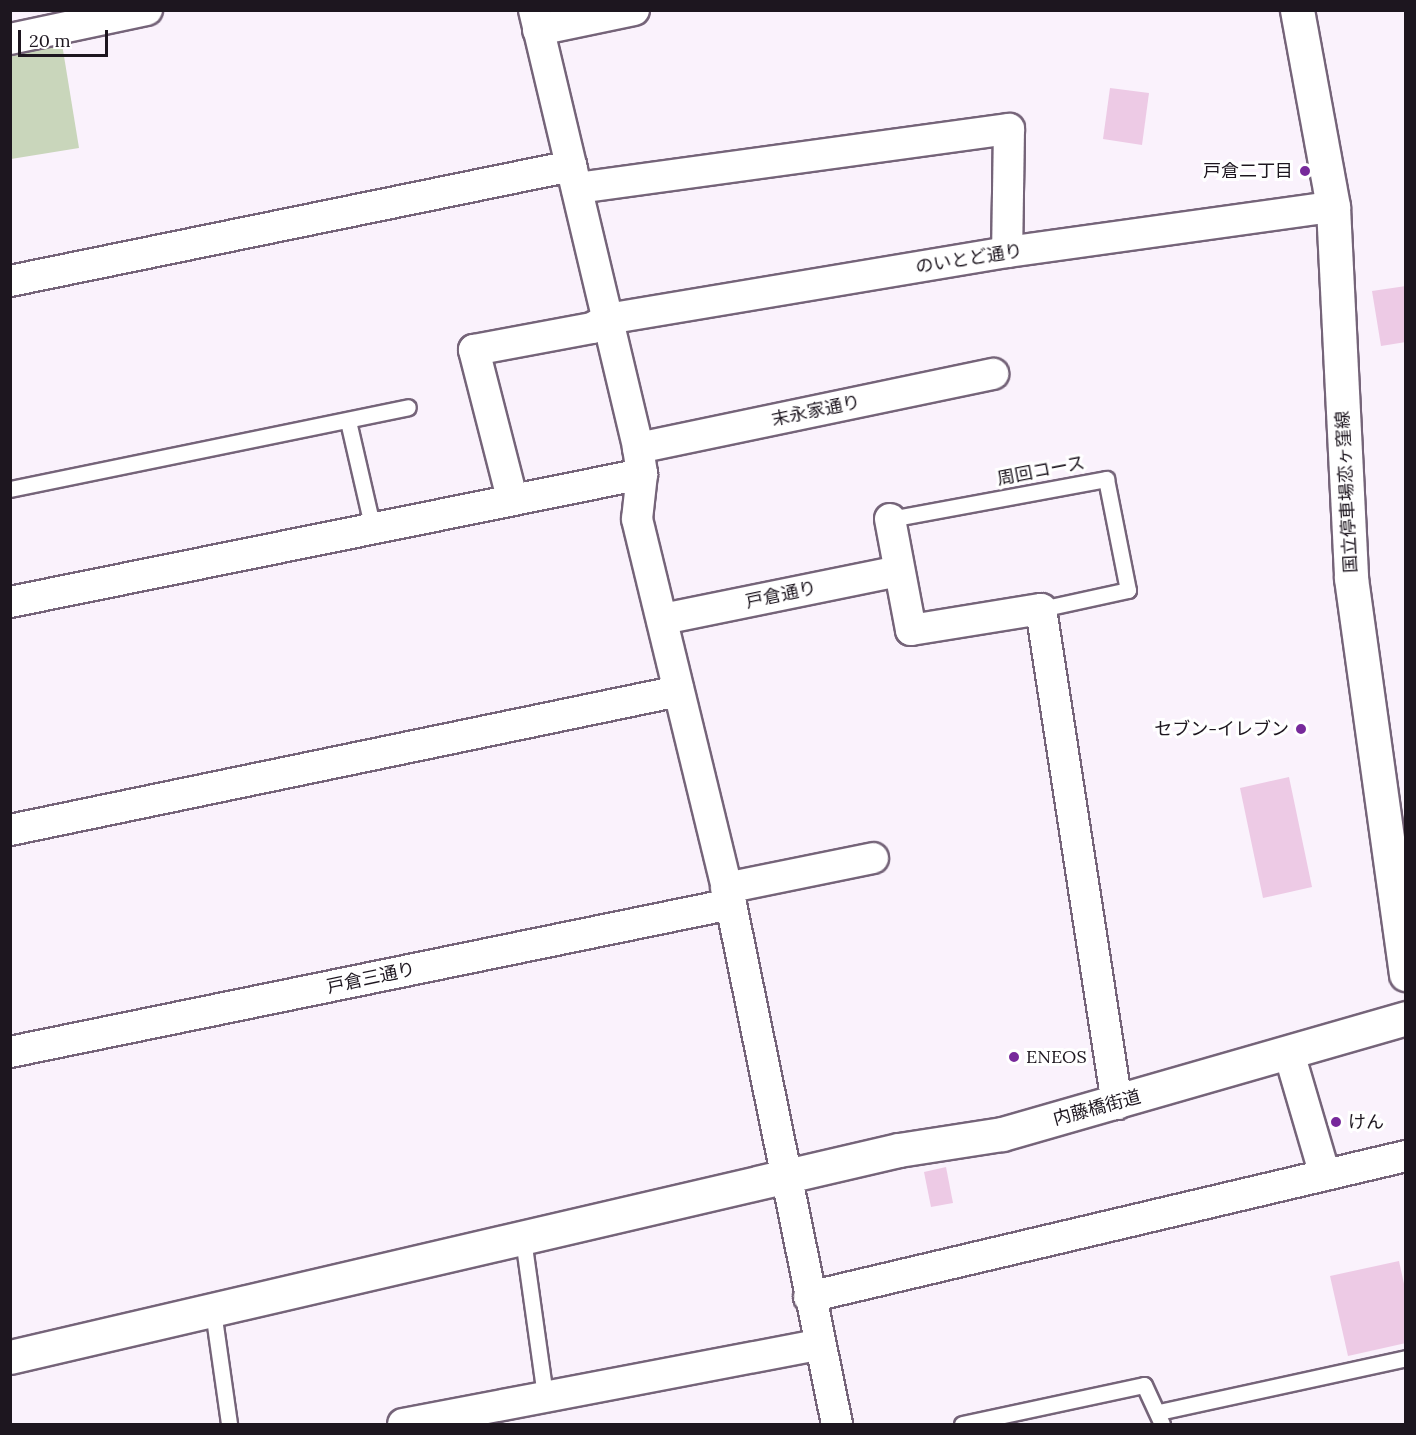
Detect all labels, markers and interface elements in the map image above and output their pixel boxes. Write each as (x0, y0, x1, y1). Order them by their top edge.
scale bar (21, 18, 111, 56)
text: 20 m (29, 29, 71, 52)
place label: 戸倉二丁目 (1203, 160, 1293, 182)
marker: 戸倉二丁目 (1298, 164, 1312, 178)
street label: のいとど通り (914, 240, 1024, 278)
street label: 末永家通り (770, 391, 862, 431)
street label: 国立停車場恋ヶ窪線 (1332, 411, 1362, 573)
street label: 周回コース (995, 452, 1087, 490)
street label: 戸倉通り (744, 577, 818, 613)
place label: セブン-イレブン (1154, 718, 1289, 740)
marker: セブン-イレブン (1294, 722, 1308, 736)
street label: 戸倉三通り (325, 958, 417, 998)
place label: ENEOS (1026, 1046, 1087, 1068)
marker: ENEOS (1007, 1050, 1021, 1064)
street label: 内藤橋街道 (1051, 1086, 1143, 1130)
place label: けん (1348, 1111, 1384, 1133)
marker: けん (1329, 1115, 1343, 1129)

